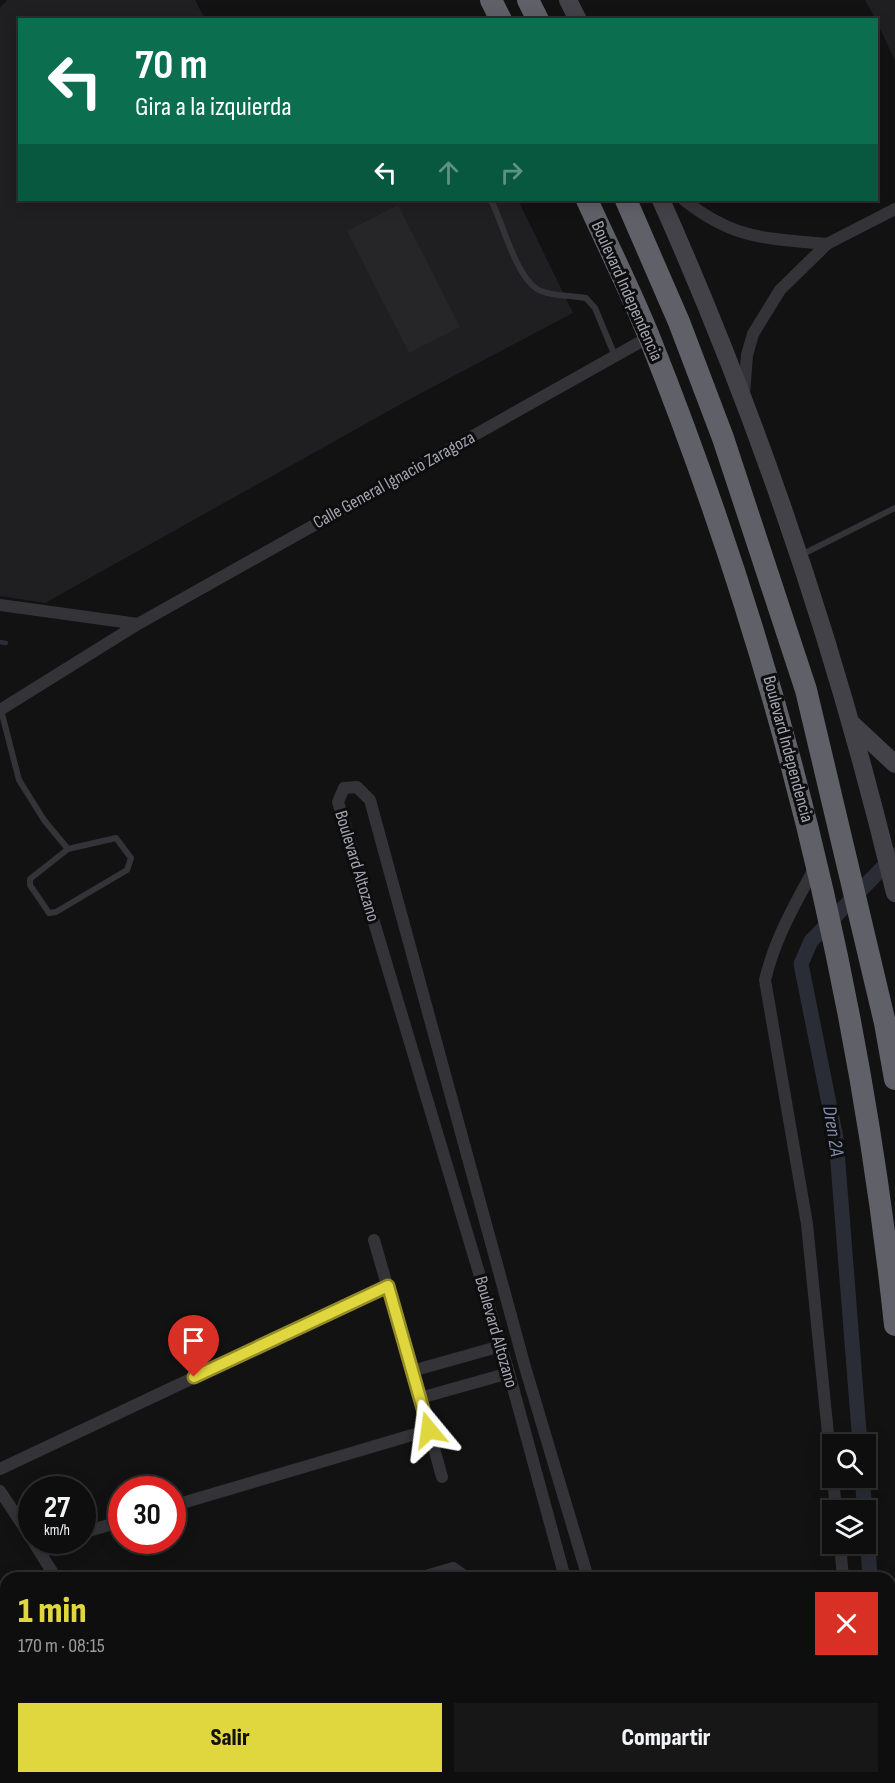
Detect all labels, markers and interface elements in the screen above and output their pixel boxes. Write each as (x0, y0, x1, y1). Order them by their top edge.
text: 70 m (135, 40, 208, 91)
icon: left (36, 42, 114, 120)
text: Gira a la izquierda (135, 91, 292, 123)
icon: left (369, 156, 402, 189)
icon: ahead (432, 156, 465, 189)
icon: right (495, 156, 528, 189)
street label: Boulevard Independencia (587, 218, 667, 364)
street label: Calle General Ignacio Zaragoza (310, 427, 479, 533)
street label: Boulevard Independencia (758, 673, 818, 825)
street label: Boulevard Altozano (330, 808, 384, 924)
water label: Dren 2A (817, 1104, 849, 1158)
street label: Boulevard Altozano (470, 1274, 522, 1390)
pin (168, 1315, 219, 1377)
icon: arrive (177, 1324, 210, 1357)
position arrow (397, 1398, 461, 1462)
map controls (822, 1434, 876, 1554)
button: search (822, 1434, 876, 1488)
speed limit sign: 30 (108, 1476, 186, 1554)
text: 27 (44, 1490, 70, 1526)
button: layers (822, 1500, 876, 1554)
text: km/h (44, 1521, 70, 1540)
text: 1 min (18, 1590, 86, 1633)
button: close (815, 1592, 878, 1655)
text: 170 m · 08:15 (18, 1634, 105, 1658)
button: Salir (18, 1703, 442, 1772)
button: Compartir (454, 1703, 878, 1772)

